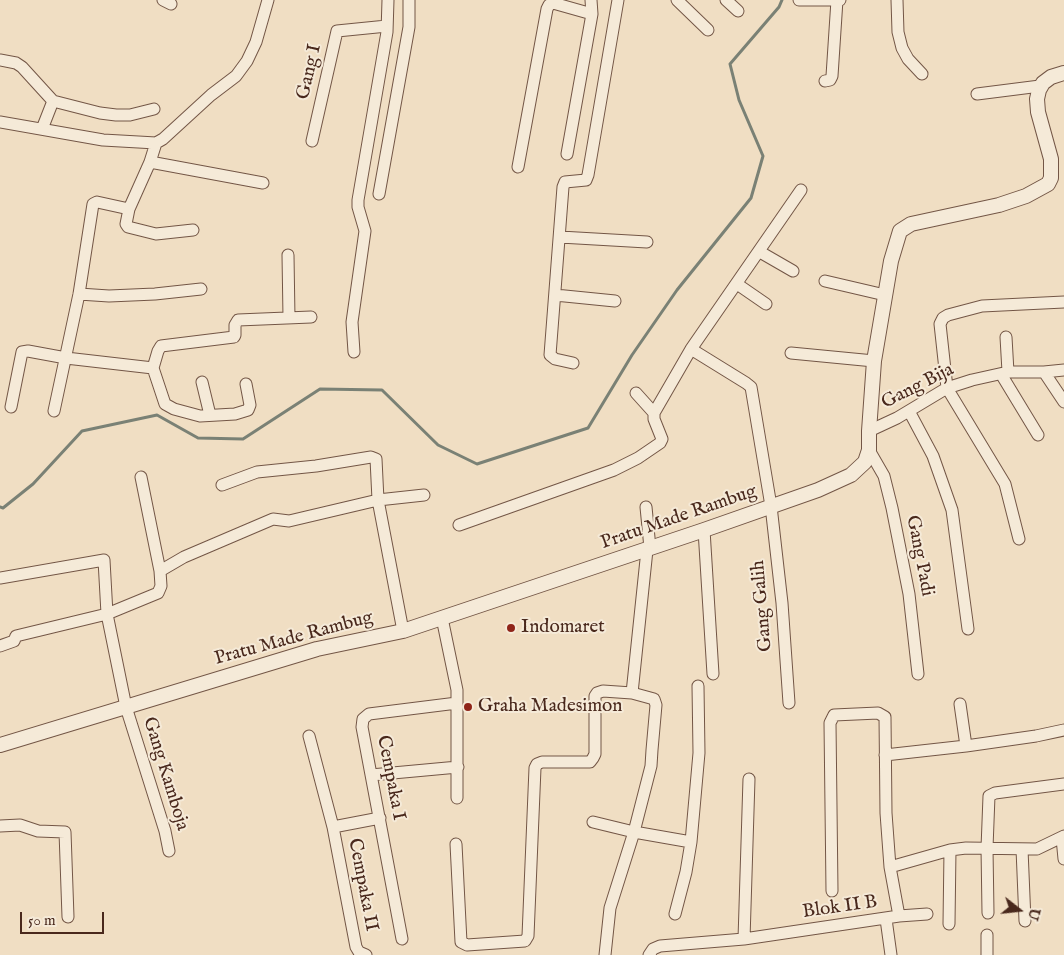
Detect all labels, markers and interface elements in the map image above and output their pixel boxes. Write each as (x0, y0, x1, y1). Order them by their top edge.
street label: Gang I (293, 42, 327, 102)
street label: Gang Bija (878, 359, 958, 415)
street label: Pratu Made Rambug (598, 481, 760, 555)
street label: Gang Padi (900, 513, 938, 599)
street label: Gang Galih (748, 559, 778, 653)
street label: Pratu Made Rambug (212, 607, 376, 671)
place label: Indomaret (521, 617, 605, 639)
marker: Indomaret (505, 622, 517, 634)
place label: Graha Madesimon (478, 696, 622, 718)
marker: Graha Madesimon (462, 701, 474, 713)
street label: Gang Kamboja (137, 714, 193, 834)
street label: Cempaka I (371, 734, 409, 822)
street label: Cempaka II (342, 837, 382, 933)
north arrow (994, 885, 1044, 935)
street label: Blok II B (801, 891, 879, 925)
scale bar (22, 902, 106, 934)
text: U (1023, 906, 1044, 922)
text: 50 m (28, 911, 56, 930)

